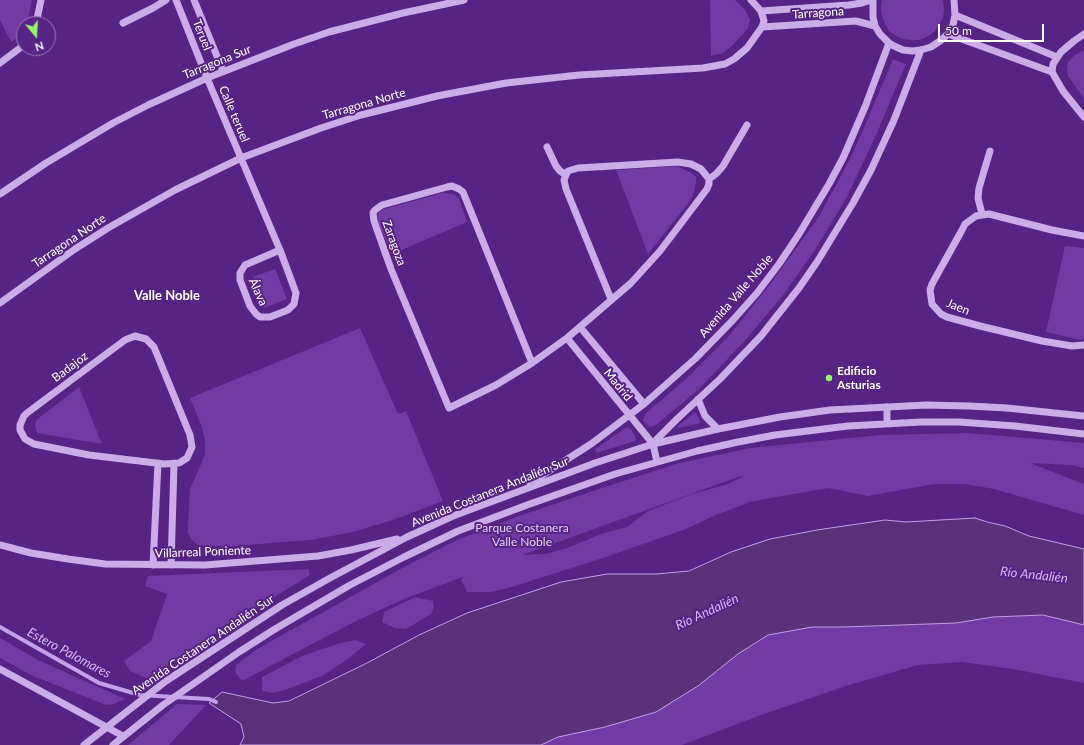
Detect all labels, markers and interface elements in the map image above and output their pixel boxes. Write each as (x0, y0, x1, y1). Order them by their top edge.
street label: Tarragona (792, 4, 844, 22)
north arrow (16, 16, 56, 56)
scale bar (940, 16, 1046, 42)
street label: Teruel (189, 17, 215, 53)
text: 50 m (945, 23, 972, 38)
text: N (34, 39, 46, 54)
street label: Tarragona Sur (181, 42, 253, 82)
street label: Calle teruel (216, 84, 252, 144)
street label: Tarragona Norte (321, 85, 407, 123)
street label: Tarragona Norte (29, 211, 109, 271)
street label: Zaragoza (379, 218, 409, 268)
street label: Avenida Valle Noble (696, 252, 776, 340)
street label: Álava (246, 276, 270, 308)
district label: Valle Noble (134, 288, 200, 304)
street label: Jaen (944, 296, 972, 318)
street label: Badajoz (49, 349, 91, 385)
place label: Edificio Asturias (837, 364, 881, 392)
street label: Madrid (601, 366, 635, 404)
marker: Edificio Asturias (824, 373, 834, 383)
street label: Avenida Costanera Andalién Sur (409, 454, 571, 530)
park label: Parque Costanera Valle Noble (475, 521, 569, 549)
street label: Villarreal Poniente (155, 543, 251, 561)
water label: Río Andalién (999, 564, 1069, 586)
water label: Río Andalién (673, 591, 741, 633)
street label: Avenida Costanera Andalién Sur (129, 592, 277, 698)
water label: Estero Palomares (25, 624, 113, 682)

